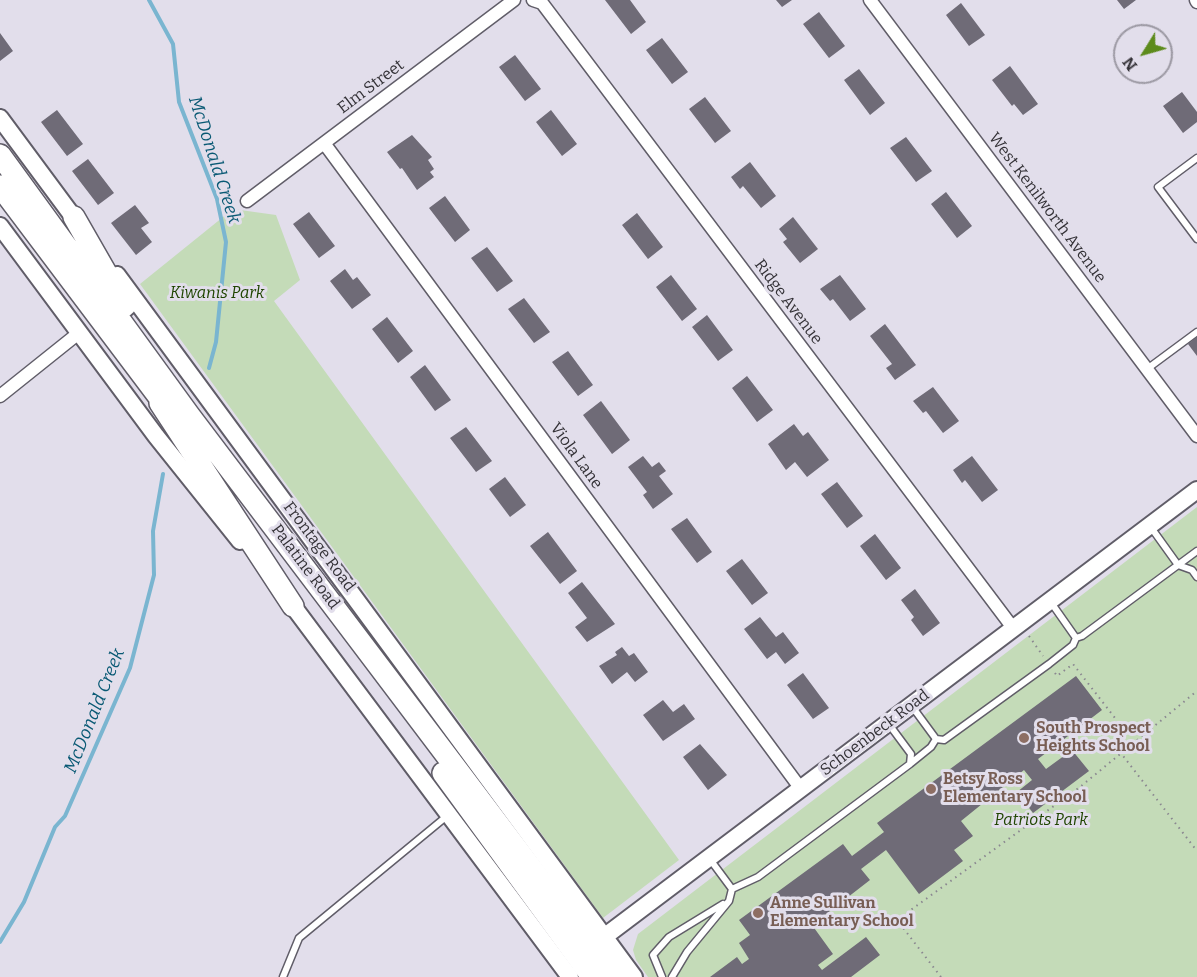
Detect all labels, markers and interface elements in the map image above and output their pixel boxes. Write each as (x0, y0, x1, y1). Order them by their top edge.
north arrow (1113, 24, 1173, 84)
text: N (1119, 53, 1141, 75)
street label: Elm Street (334, 56, 408, 118)
water label: McDonald Creek (183, 94, 245, 226)
street label: West Kenilworth Avenue (984, 129, 1110, 287)
street label: Ridge Avenue (750, 256, 826, 348)
park label: Kiwanis Park (170, 284, 264, 304)
street label: Viola Lane (546, 419, 606, 493)
street label: Frontage Road (279, 498, 359, 596)
street label: Palatine Road (267, 521, 343, 613)
water label: McDonald Creek (60, 646, 130, 776)
street label: Schoenbeck Road (817, 686, 933, 780)
place label: South Prospect Heights School (1036, 719, 1151, 757)
marker: South Prospect Heights School (1017, 731, 1031, 745)
place label: Betsy Ross Elementary School (943, 770, 1087, 808)
marker: Betsy Ross Elementary School (924, 782, 938, 796)
park label: Patriots Park (994, 811, 1088, 831)
place label: Anne Sullivan Elementary School (770, 894, 914, 932)
marker: Anne Sullivan Elementary School (751, 906, 765, 920)

